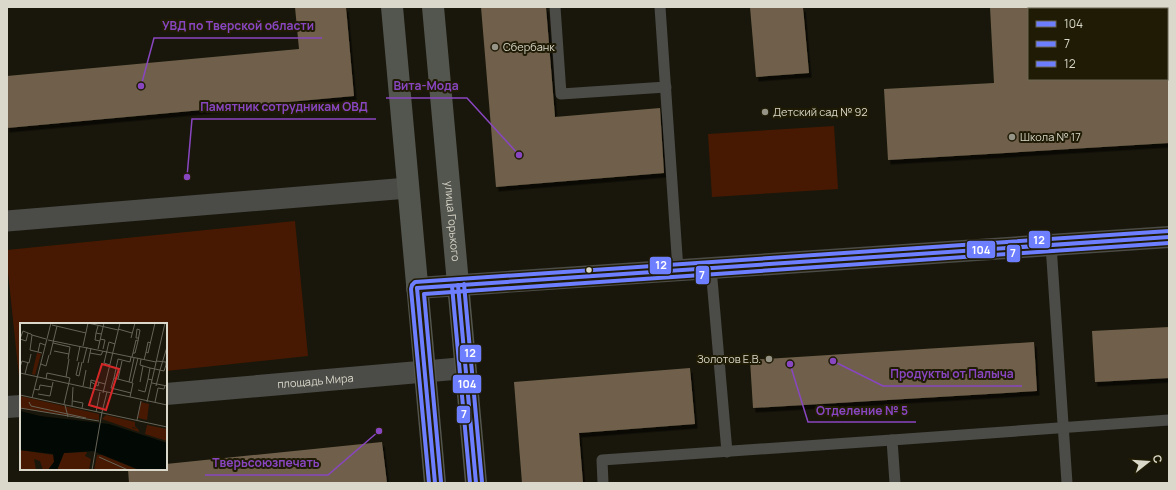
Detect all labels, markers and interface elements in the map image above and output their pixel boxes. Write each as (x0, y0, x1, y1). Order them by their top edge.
legend (1028, 8, 1168, 80)
callout: УВД по Тверской области (154, 14, 322, 38)
text: 104 (1064, 15, 1083, 32)
text: УВД по Тверской области (162, 17, 314, 34)
text: 7 (1064, 35, 1070, 52)
place label: Сбербанк (503, 39, 555, 54)
marker: Сбербанк (490, 42, 500, 52)
text: 12 (1064, 55, 1076, 72)
callout: Вита-Мода (386, 74, 467, 98)
text: Вита-Мода (393, 77, 459, 94)
callout: Памятник сотрудникам ОВД (192, 95, 376, 119)
text: Памятник сотрудникам ОВД (200, 98, 368, 115)
place label: Детский сад № 92 (773, 104, 868, 119)
marker: Детский сад № 92 (760, 107, 770, 117)
place label: Школа № 17 (1020, 129, 1081, 144)
marker: Школа № 17 (1007, 132, 1017, 142)
street label: улица Горького (442, 180, 464, 262)
line badge: 12 (1028, 230, 1051, 249)
text: 12 (1033, 232, 1045, 247)
line badge: 104 (966, 240, 996, 259)
text: 104 (972, 242, 991, 257)
line badge: 7 (1006, 244, 1021, 263)
text: 7 (1010, 245, 1016, 260)
line badge: 12 (649, 256, 672, 275)
text: 12 (655, 257, 667, 272)
unlabelled marker (584, 265, 594, 275)
line badge: 7 (695, 265, 710, 285)
text: 7 (699, 267, 705, 282)
inset map (20, 323, 167, 470)
line badge: 12 (459, 344, 482, 363)
text: 12 (464, 345, 476, 360)
place label: Золотов Е.В. (697, 351, 761, 366)
marker: Золотов Е.В. (764, 354, 774, 364)
callout: Продукты от Палыча (883, 362, 1022, 386)
text: Продукты от Палыча (890, 365, 1014, 382)
street label: площадь Мира (277, 370, 354, 391)
line badge: 104 (452, 374, 482, 394)
text: 104 (458, 376, 477, 391)
callout: Отделение № 5 (808, 398, 916, 422)
text: Отделение № 5 (816, 402, 908, 419)
line badge: 7 (456, 405, 471, 424)
text: 7 (461, 406, 467, 421)
north arrow (1128, 442, 1168, 482)
callout: Тверьсоюзпечать (205, 451, 328, 475)
text: С (1150, 453, 1166, 465)
text: Тверьсоюзпечать (212, 454, 320, 471)

